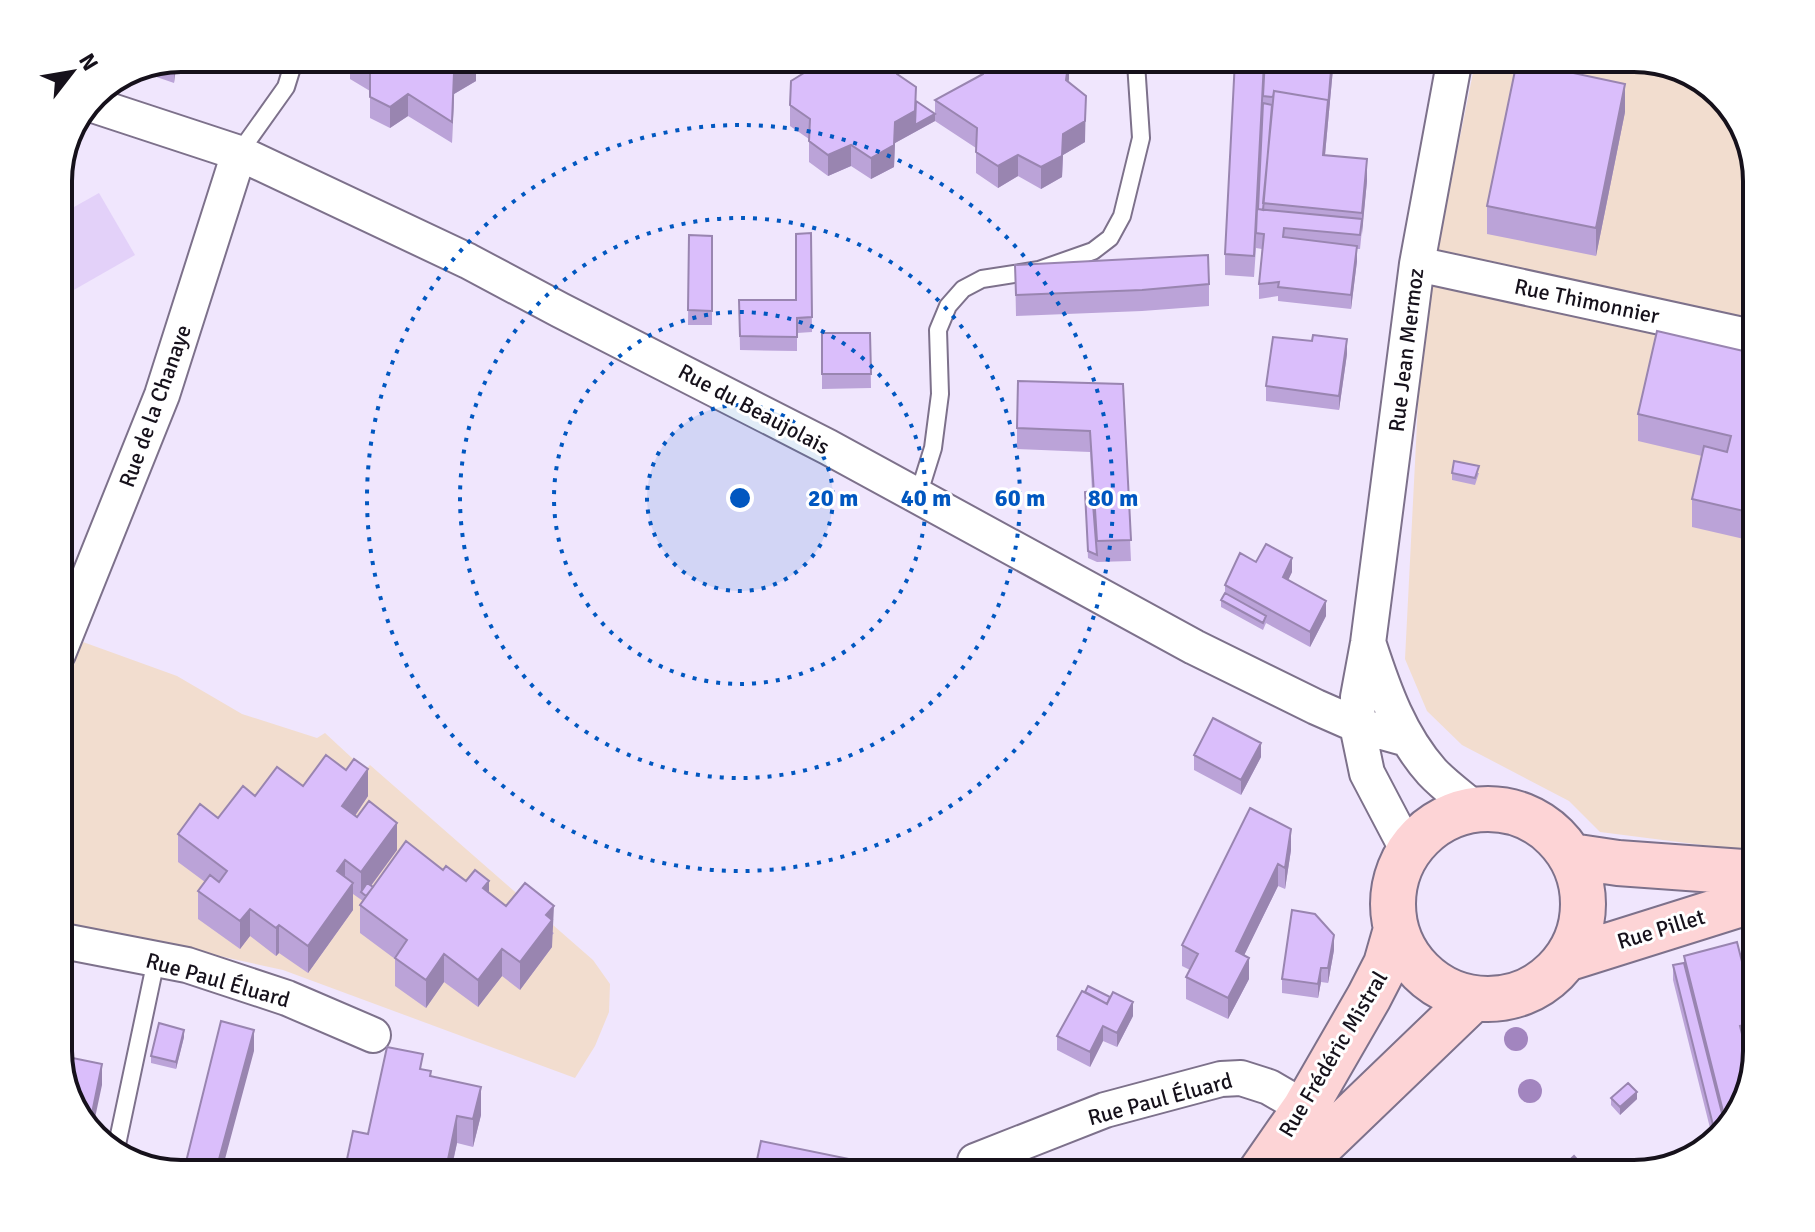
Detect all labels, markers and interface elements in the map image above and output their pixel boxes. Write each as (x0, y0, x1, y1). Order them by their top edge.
north arrow (32, 32, 112, 112)
text: N (73, 48, 104, 75)
street label: Rue Jean Mermoz (1383, 266, 1429, 433)
street label: Rue Thimonnier (1512, 272, 1662, 330)
street label: Rue de la Chanaye (113, 321, 197, 491)
street label: Rue du Beaujolais (674, 358, 834, 460)
text: 20 m (808, 483, 858, 513)
text: 40 m (901, 483, 951, 513)
text: 60 m (995, 483, 1045, 513)
text: 80 m (1088, 483, 1138, 513)
centre of rings (726, 484, 754, 512)
street label: Rue Pillet (1614, 903, 1708, 955)
street label: Rue Paul Éluard (143, 947, 293, 1013)
street label: Rue Frédéric Mistral (1273, 966, 1393, 1142)
street label: Rue Paul Éluard (1085, 1067, 1235, 1131)

